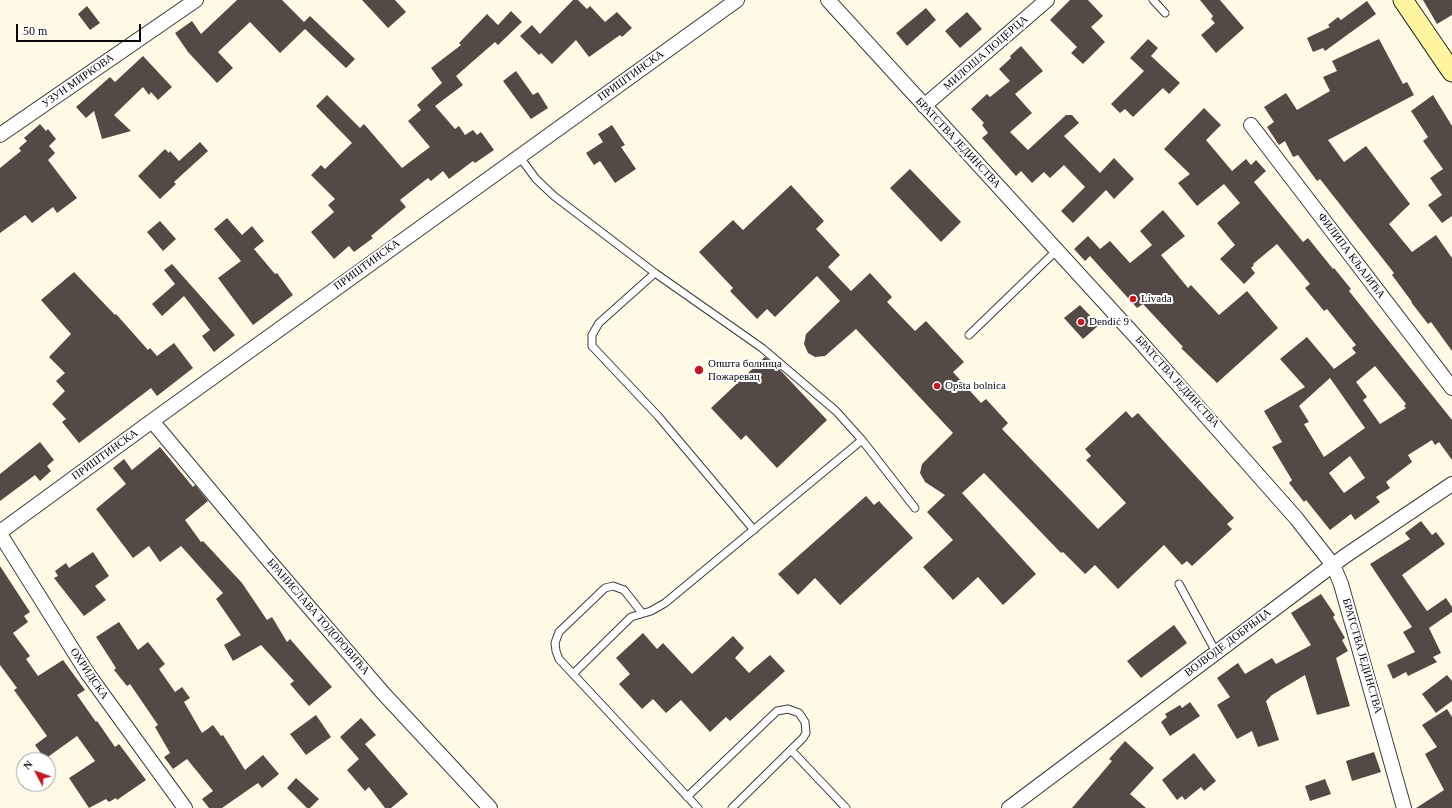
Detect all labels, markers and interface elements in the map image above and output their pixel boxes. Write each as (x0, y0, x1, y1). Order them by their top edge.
street label: МИЛОША ПОЦЕРЦА (941, 13, 1031, 93)
scale bar (18, 16, 143, 42)
text: 50 m (23, 24, 47, 38)
street label: ПРИШТИНСКА (595, 48, 667, 104)
street label: УЗУН МИРКОВА (39, 51, 117, 111)
street label: БРАТСТВА ЈЕДИНСТВА (913, 95, 1003, 191)
street label: ФИЛИПА КЉАЈИЋА (1314, 211, 1388, 301)
street label: ПРИШТИНСКА (331, 237, 403, 293)
place label: Livada (1141, 292, 1172, 306)
marker: Livada (1128, 294, 1138, 304)
place label: Dendić 9 (1089, 315, 1129, 329)
marker: Dendić 9 (1076, 317, 1086, 327)
street label: БРАТСТВА ЈЕДИНСТВА (1132, 333, 1222, 431)
place label: Општа болница Пожаревац (708, 357, 782, 383)
marker: Општа болница Пожаревац (693, 364, 705, 376)
place label: Opšta bolnica (945, 379, 1006, 393)
marker: Opšta bolnica (932, 381, 942, 391)
street label: ПРИШТИНСКА (69, 427, 141, 483)
street label: БРАНИСЛАВА ТОДОРОВИЋА (264, 556, 372, 678)
street label: БРАТСТВА ЈЕДИНСТВА (1339, 597, 1385, 715)
street label: ВОЈВОДЕ ДОБРЊЦА (1182, 606, 1274, 680)
street label: ОХРИДСКА (67, 646, 111, 702)
north arrow (16, 752, 56, 792)
text: N (21, 758, 35, 772)

